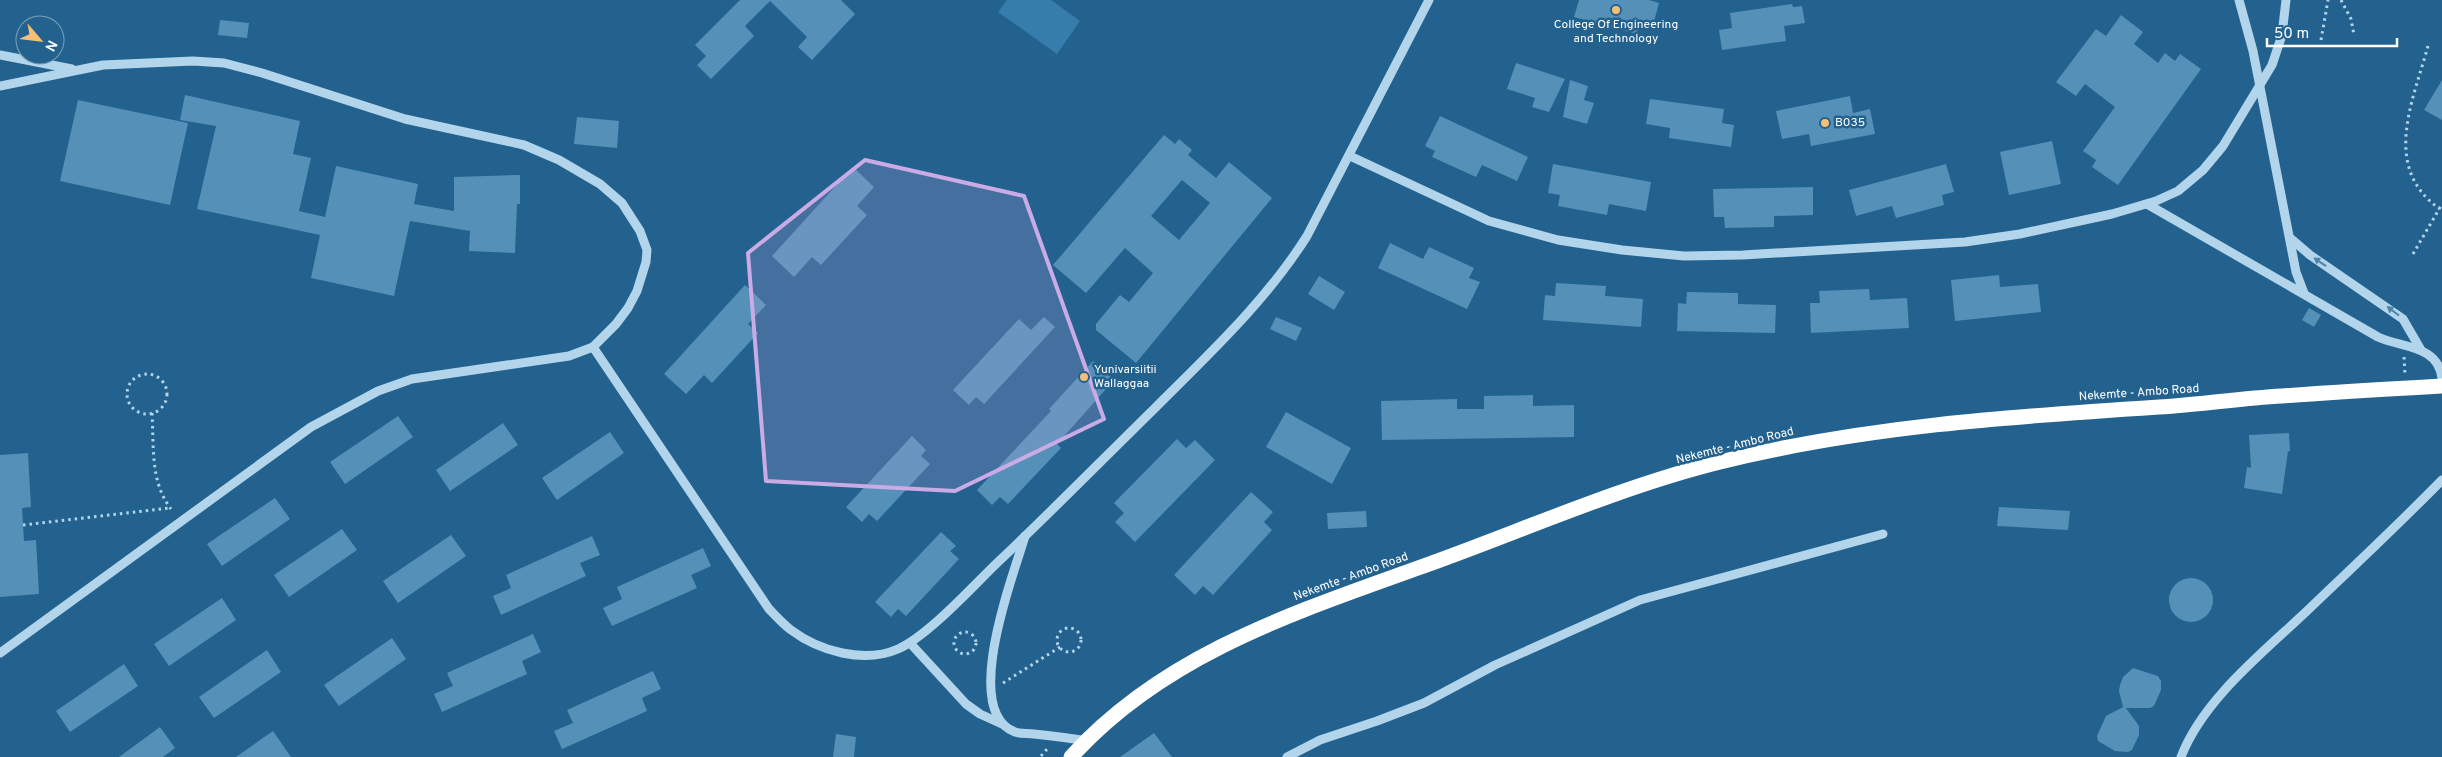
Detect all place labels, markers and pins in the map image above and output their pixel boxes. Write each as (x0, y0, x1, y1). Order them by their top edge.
marker: College Of Engineering and Technology (1610, 4, 1622, 16)
place label: College Of Engineering and Technology (1554, 17, 1678, 47)
place label: B035 (1835, 115, 1865, 131)
marker: B035 (1819, 117, 1831, 129)
place label: Yunivarsiitii Wallaggaa (1094, 362, 1157, 392)
marker: Yunivarsiitii Wallaggaa (1078, 371, 1090, 383)

